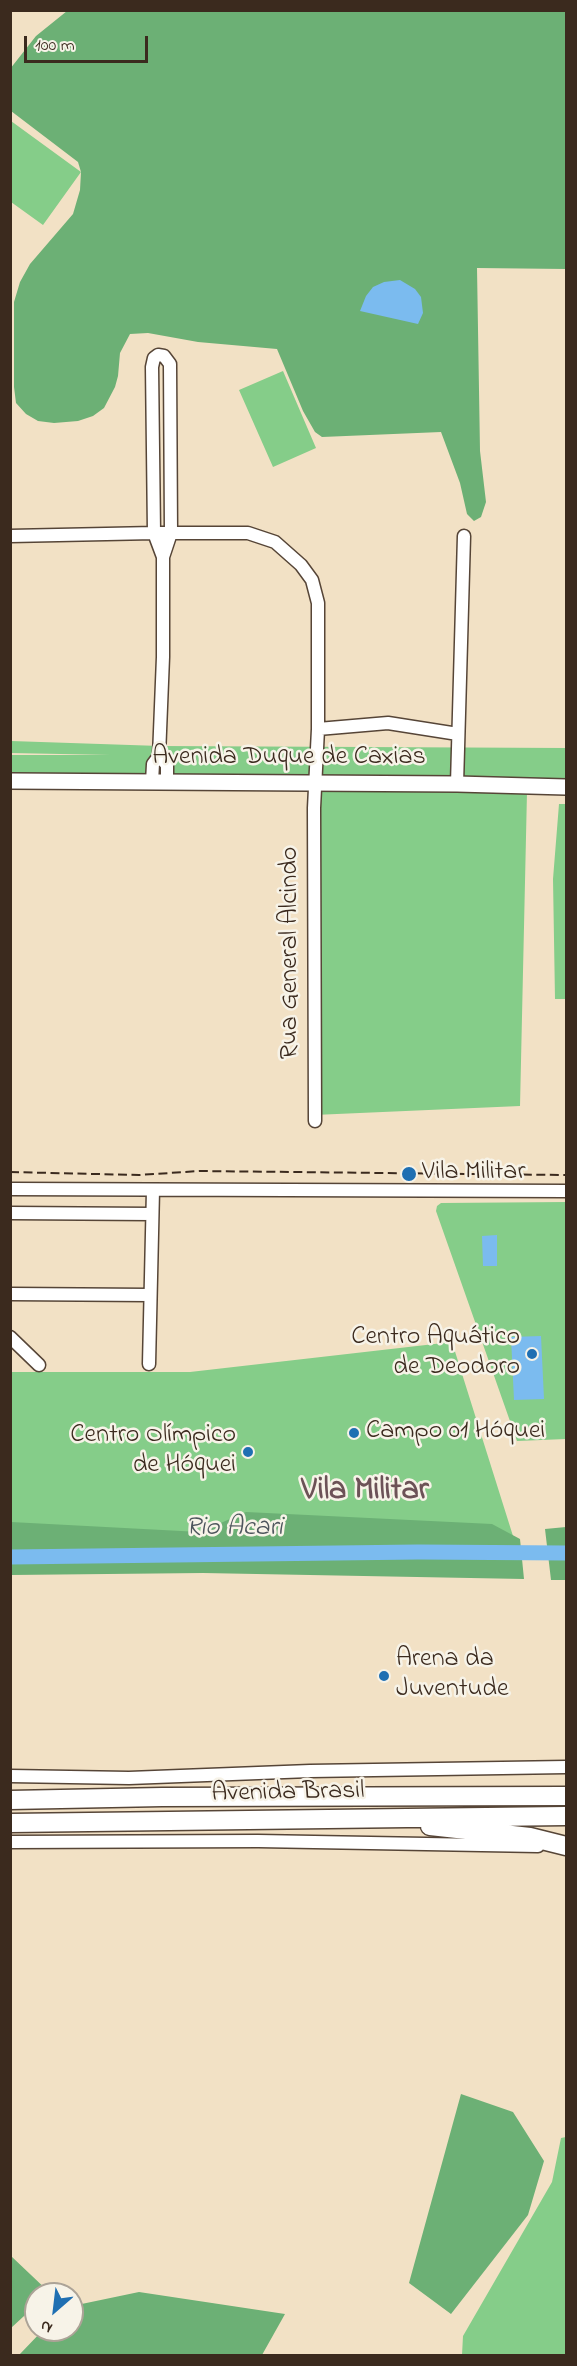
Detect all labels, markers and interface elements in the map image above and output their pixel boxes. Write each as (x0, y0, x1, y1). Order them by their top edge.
scale bar (27, 24, 152, 62)
text: 100 m (35, 33, 75, 59)
street label: Avenida Duque de Caxias (152, 743, 426, 775)
street label: Rua General Alcindo (276, 847, 308, 1059)
place label: Vila Militar (422, 1158, 525, 1190)
marker: Vila Militar (400, 1165, 418, 1183)
place label: Centro Aquático de Deodoro (351, 1323, 520, 1384)
marker: Centro Aquático de Deodoro (525, 1347, 539, 1361)
place label: Campo 01 Hóquei (366, 1417, 545, 1449)
place label: Centro Olímpico de Hóquei (70, 1421, 236, 1482)
marker: Campo 01 Hóquei (347, 1426, 361, 1440)
marker: Centro Olímpico de Hóquei (241, 1445, 255, 1459)
district label: Vila Militar (301, 1474, 429, 1512)
water label: Rio Acari (185, 1514, 283, 1546)
place label: Arena da Juventude (396, 1645, 509, 1706)
marker: Arena da Juventude (377, 1669, 391, 1683)
street label: Avenida Brasil (211, 1777, 365, 1811)
north arrow (24, 2282, 84, 2342)
text: N (36, 2313, 57, 2339)

